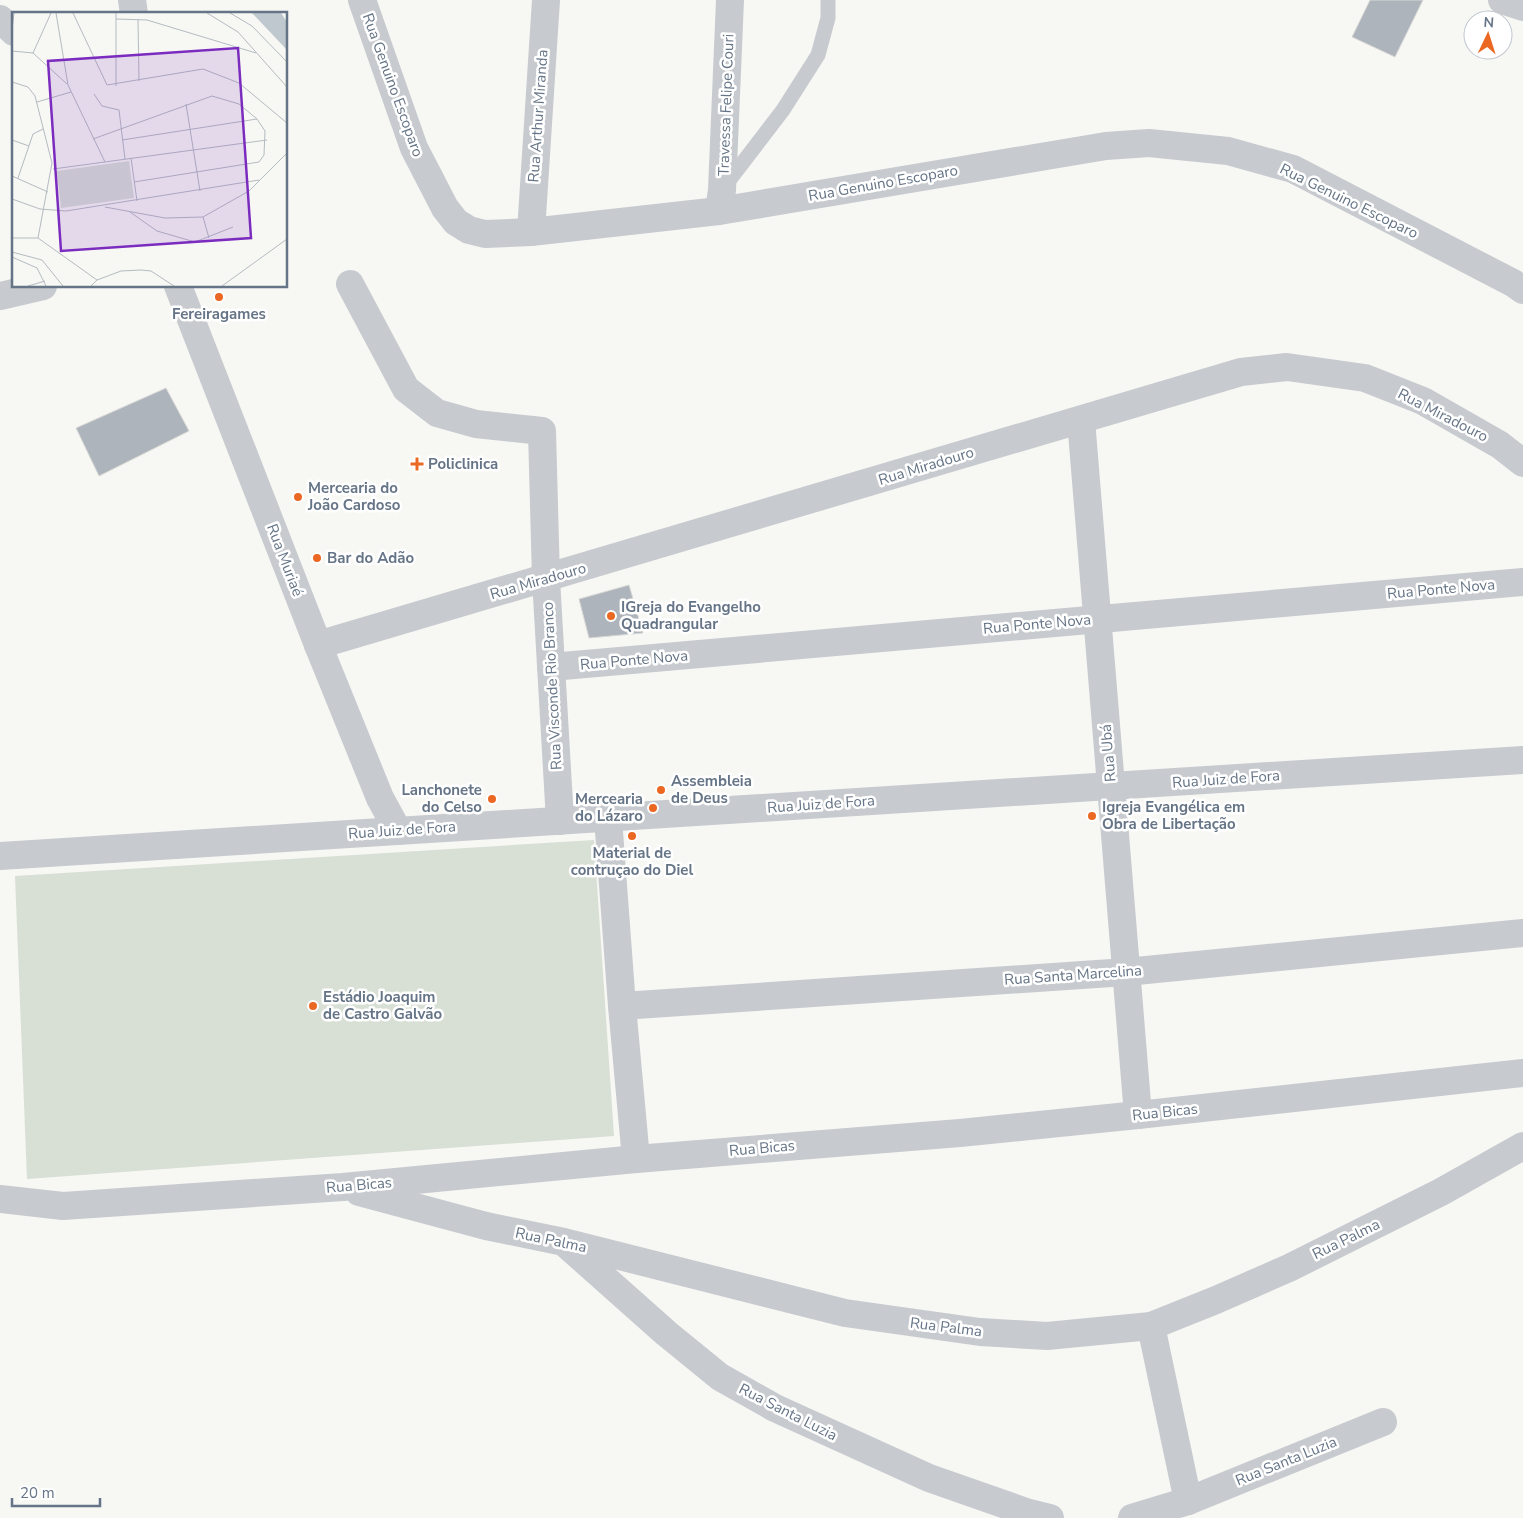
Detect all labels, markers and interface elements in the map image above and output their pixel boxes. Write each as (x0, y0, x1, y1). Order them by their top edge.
street label: Rua Genuino Escoparo (358, 10, 428, 160)
north arrow (1463, 10, 1513, 60)
inset map (12, 12, 288, 288)
text: N (1483, 13, 1495, 32)
street label: Travessa Felipe Couri (714, 33, 738, 177)
street label: Rua Arthur Miranda (523, 49, 553, 183)
street label: Rua Genuino Escoparo (1277, 159, 1421, 243)
street label: Rua Genuino Escoparo (807, 160, 959, 206)
marker: Fereiragames (213, 291, 225, 303)
place label: Fereiragames (172, 304, 266, 324)
street label: Rua Miradouro (1394, 384, 1492, 446)
street label: Rua Miradouro (876, 442, 976, 490)
place label: Policlinica (428, 454, 498, 474)
marker: Policlinica (410, 457, 424, 471)
place label: Mercearia do João Cardoso (307, 478, 401, 515)
marker: Mercearia do João Cardoso (292, 491, 304, 503)
street label: Rua Muriaé (262, 521, 308, 599)
place label: Bar do Adão (327, 548, 414, 568)
marker: Bar do Adão (311, 552, 323, 564)
street label: Rua Miradouro (488, 558, 588, 604)
street label: Rua Ponte Nova (1386, 574, 1496, 604)
place label: IGreja do Evangelho Quadrangular (621, 597, 761, 634)
street label: Rua Visconde Rio Branco (538, 601, 566, 771)
street label: Rua Ponte Nova (982, 609, 1092, 639)
marker: IGreja do Evangelho Quadrangular (605, 610, 617, 622)
street label: Rua Ponte Nova (579, 645, 689, 675)
street label: Rua Ubá (1096, 723, 1120, 783)
street label: Rua Juiz de Fora (1171, 765, 1281, 793)
place label: Assembleia de Deus (671, 771, 752, 808)
place label: Lanchonete do Celso (401, 780, 482, 817)
marker: Assembleia de Deus (655, 784, 667, 796)
place label: Mercearia do Lázaro (575, 789, 643, 826)
street label: Rua Juiz de Fora (766, 790, 876, 818)
marker: Lanchonete do Celso (486, 793, 498, 805)
place label: Igreja Evangélica em Obra de Libertação (1102, 797, 1245, 834)
marker: Mercearia do Lázaro (647, 802, 659, 814)
marker: Igreja Evangélica em Obra de Libertação (1086, 810, 1098, 822)
street label: Rua Juiz de Fora (347, 816, 457, 844)
marker: Material de contruçao do Diel (626, 830, 638, 842)
place label: Material de contruçao do Diel (571, 843, 693, 880)
street label: Rua Santa Marcelina (1003, 960, 1143, 990)
place label: Estádio Joaquim de Castro Galvão (323, 987, 443, 1024)
marker: Estádio Joaquim de Castro Galvão (307, 1000, 319, 1012)
street label: Rua Bicas (1131, 1099, 1199, 1125)
street label: Rua Bicas (728, 1135, 796, 1161)
street label: Rua Bicas (325, 1172, 393, 1198)
street label: Rua Palma (1309, 1214, 1383, 1264)
street label: Rua Palma (513, 1223, 589, 1257)
street label: Rua Palma (909, 1313, 983, 1341)
street label: Rua Santa Luzia (735, 1379, 841, 1445)
street label: Rua Santa Luzia (1232, 1432, 1340, 1490)
scale bar (12, 1476, 100, 1508)
text: 20 m (20, 1483, 55, 1503)

